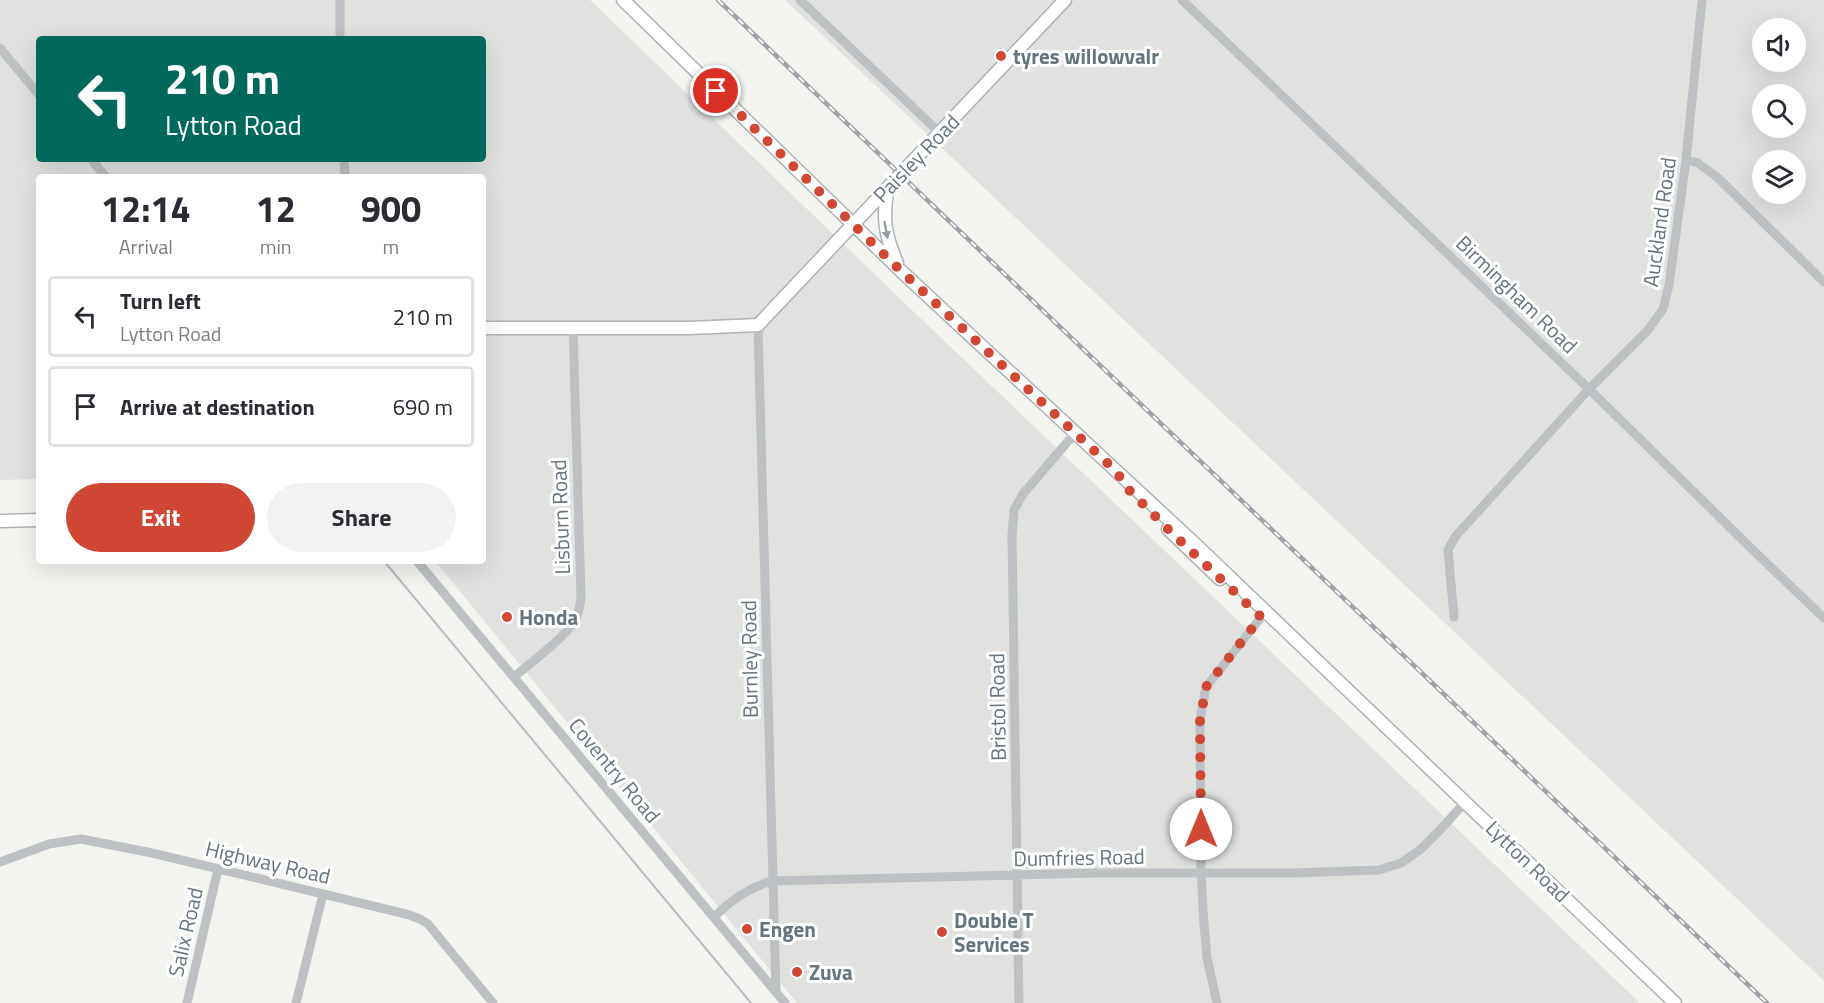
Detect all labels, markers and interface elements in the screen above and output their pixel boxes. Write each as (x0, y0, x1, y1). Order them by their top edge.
map controls (1752, 18, 1806, 204)
button: sound (1752, 18, 1806, 72)
place label: tyres willowvalr (1013, 40, 1159, 72)
text: 210 m (165, 46, 280, 110)
marker: tyres willowvalr (994, 49, 1008, 63)
icon: left (66, 60, 144, 138)
pin (690, 65, 741, 116)
icon: arrive (699, 74, 732, 107)
button: search (1752, 84, 1806, 138)
text: Lytton Road (165, 104, 302, 145)
street label: Paisley Road (865, 106, 967, 210)
button: layers (1752, 150, 1806, 204)
street label: Auckland Road (1634, 155, 1684, 289)
text: 12:14 (101, 181, 191, 236)
text: 12 (256, 181, 296, 236)
text: 900 (361, 181, 421, 236)
one-way arrow (882, 220, 891, 239)
street label: Birmingham Road (1449, 227, 1585, 361)
text: Arrival (119, 231, 173, 262)
text: min (260, 231, 292, 262)
text: m (383, 231, 399, 262)
text: Turn left (120, 284, 201, 318)
icon: left (69, 300, 102, 333)
text: 210 m (393, 300, 453, 334)
text: Lytton Road (120, 318, 221, 349)
icon: arrive (69, 390, 102, 423)
text: Arrive at destination (120, 390, 315, 424)
text: 690 m (393, 390, 453, 424)
street label: Lisburn Road (542, 459, 578, 575)
button: Exit (66, 483, 255, 552)
button: Share (267, 483, 456, 552)
street label: Burnley Road (732, 600, 766, 718)
place label: Honda (519, 601, 578, 633)
marker: Honda (500, 610, 514, 624)
street label: Bristol Road (980, 653, 1014, 761)
street label: Coventry Road (561, 710, 669, 830)
position arrow (1169, 797, 1233, 861)
street label: Lytton Road (1479, 813, 1577, 909)
street label: Highway Road (202, 832, 334, 892)
street label: Dumfries Road (1013, 840, 1145, 874)
street label: Salix Road (159, 884, 211, 980)
place label: Double T Services (954, 904, 1034, 960)
place label: Engen (759, 913, 816, 945)
marker: Engen (740, 922, 754, 936)
marker: Double T Services (935, 925, 949, 939)
place label: Zuva (809, 956, 853, 988)
marker: Zuva (790, 965, 804, 979)

